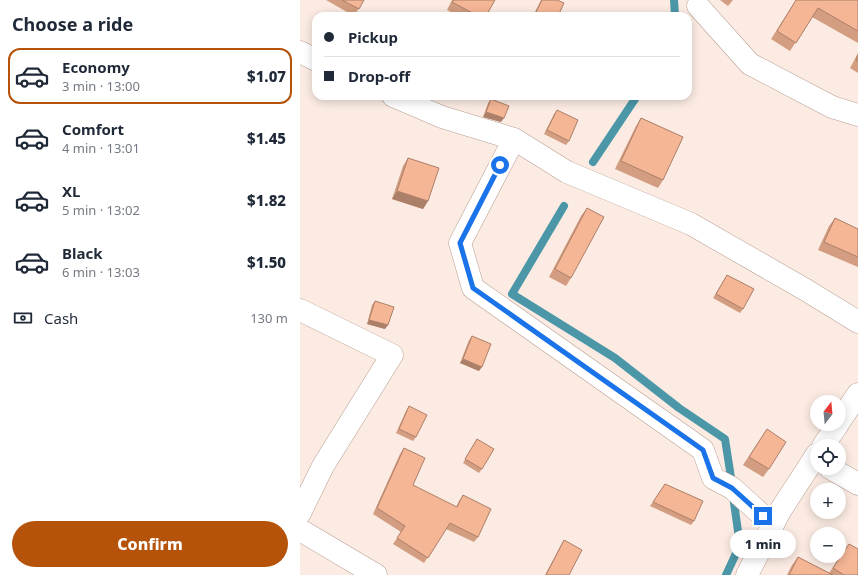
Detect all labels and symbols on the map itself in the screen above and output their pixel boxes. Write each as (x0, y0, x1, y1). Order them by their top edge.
route start (491, 156, 509, 174)
north arrow (810, 395, 846, 431)
route end (754, 507, 772, 525)
callout: 1 min (730, 530, 796, 558)

